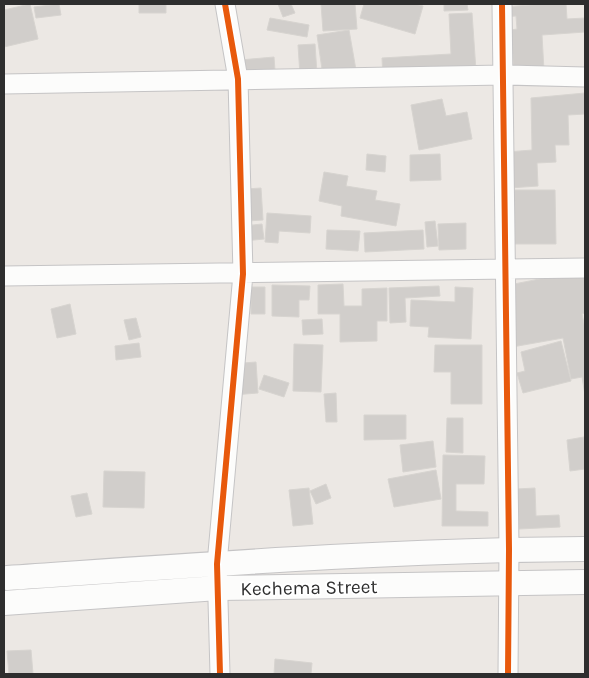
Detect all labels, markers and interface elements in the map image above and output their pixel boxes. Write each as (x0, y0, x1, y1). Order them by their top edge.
street label: Kechema Street (240, 576, 378, 600)

